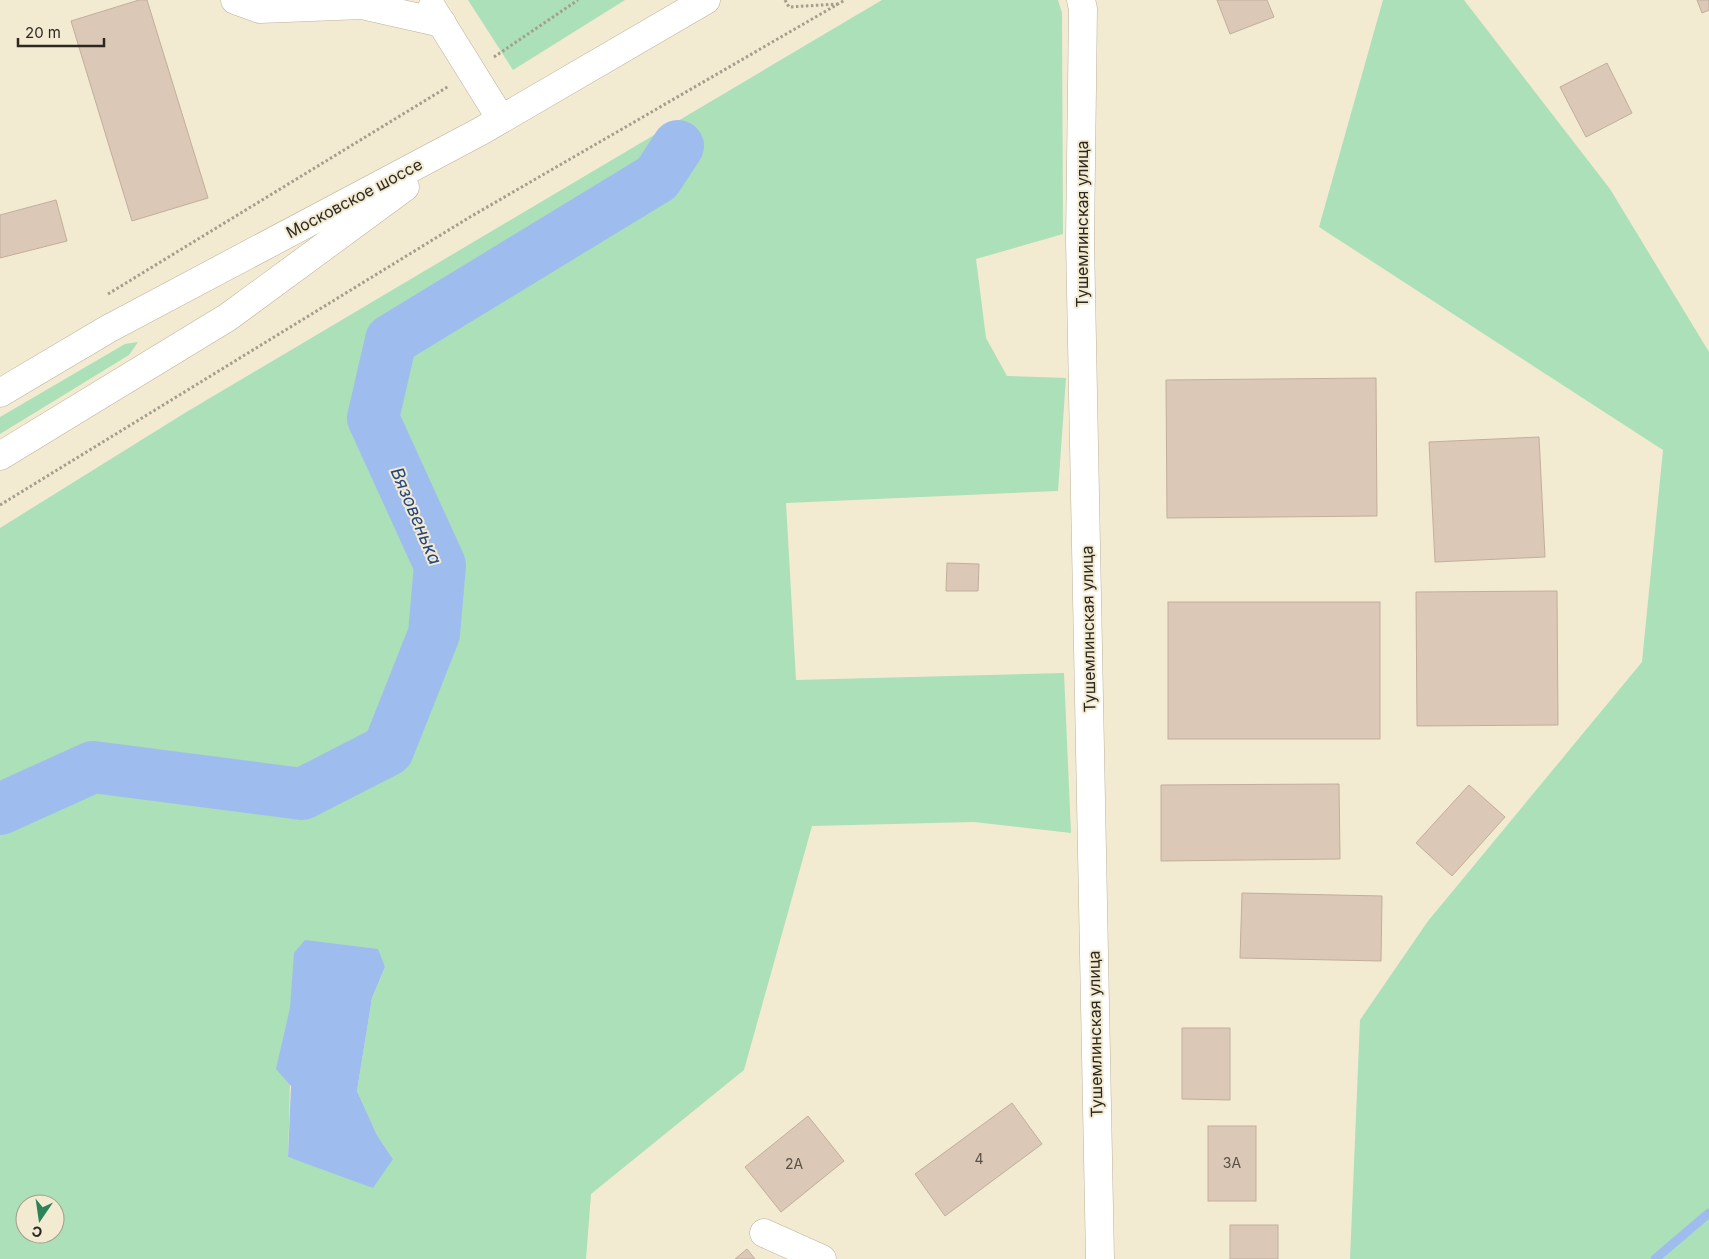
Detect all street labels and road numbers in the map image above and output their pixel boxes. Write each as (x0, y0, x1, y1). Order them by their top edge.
street label: Тушемлинская улица (1072, 141, 1092, 307)
street label: Московское шоссе (282, 154, 426, 242)
street label: Тушемлинская улица (1077, 545, 1099, 713)
street label: Тушемлинская улица (1084, 950, 1106, 1118)

